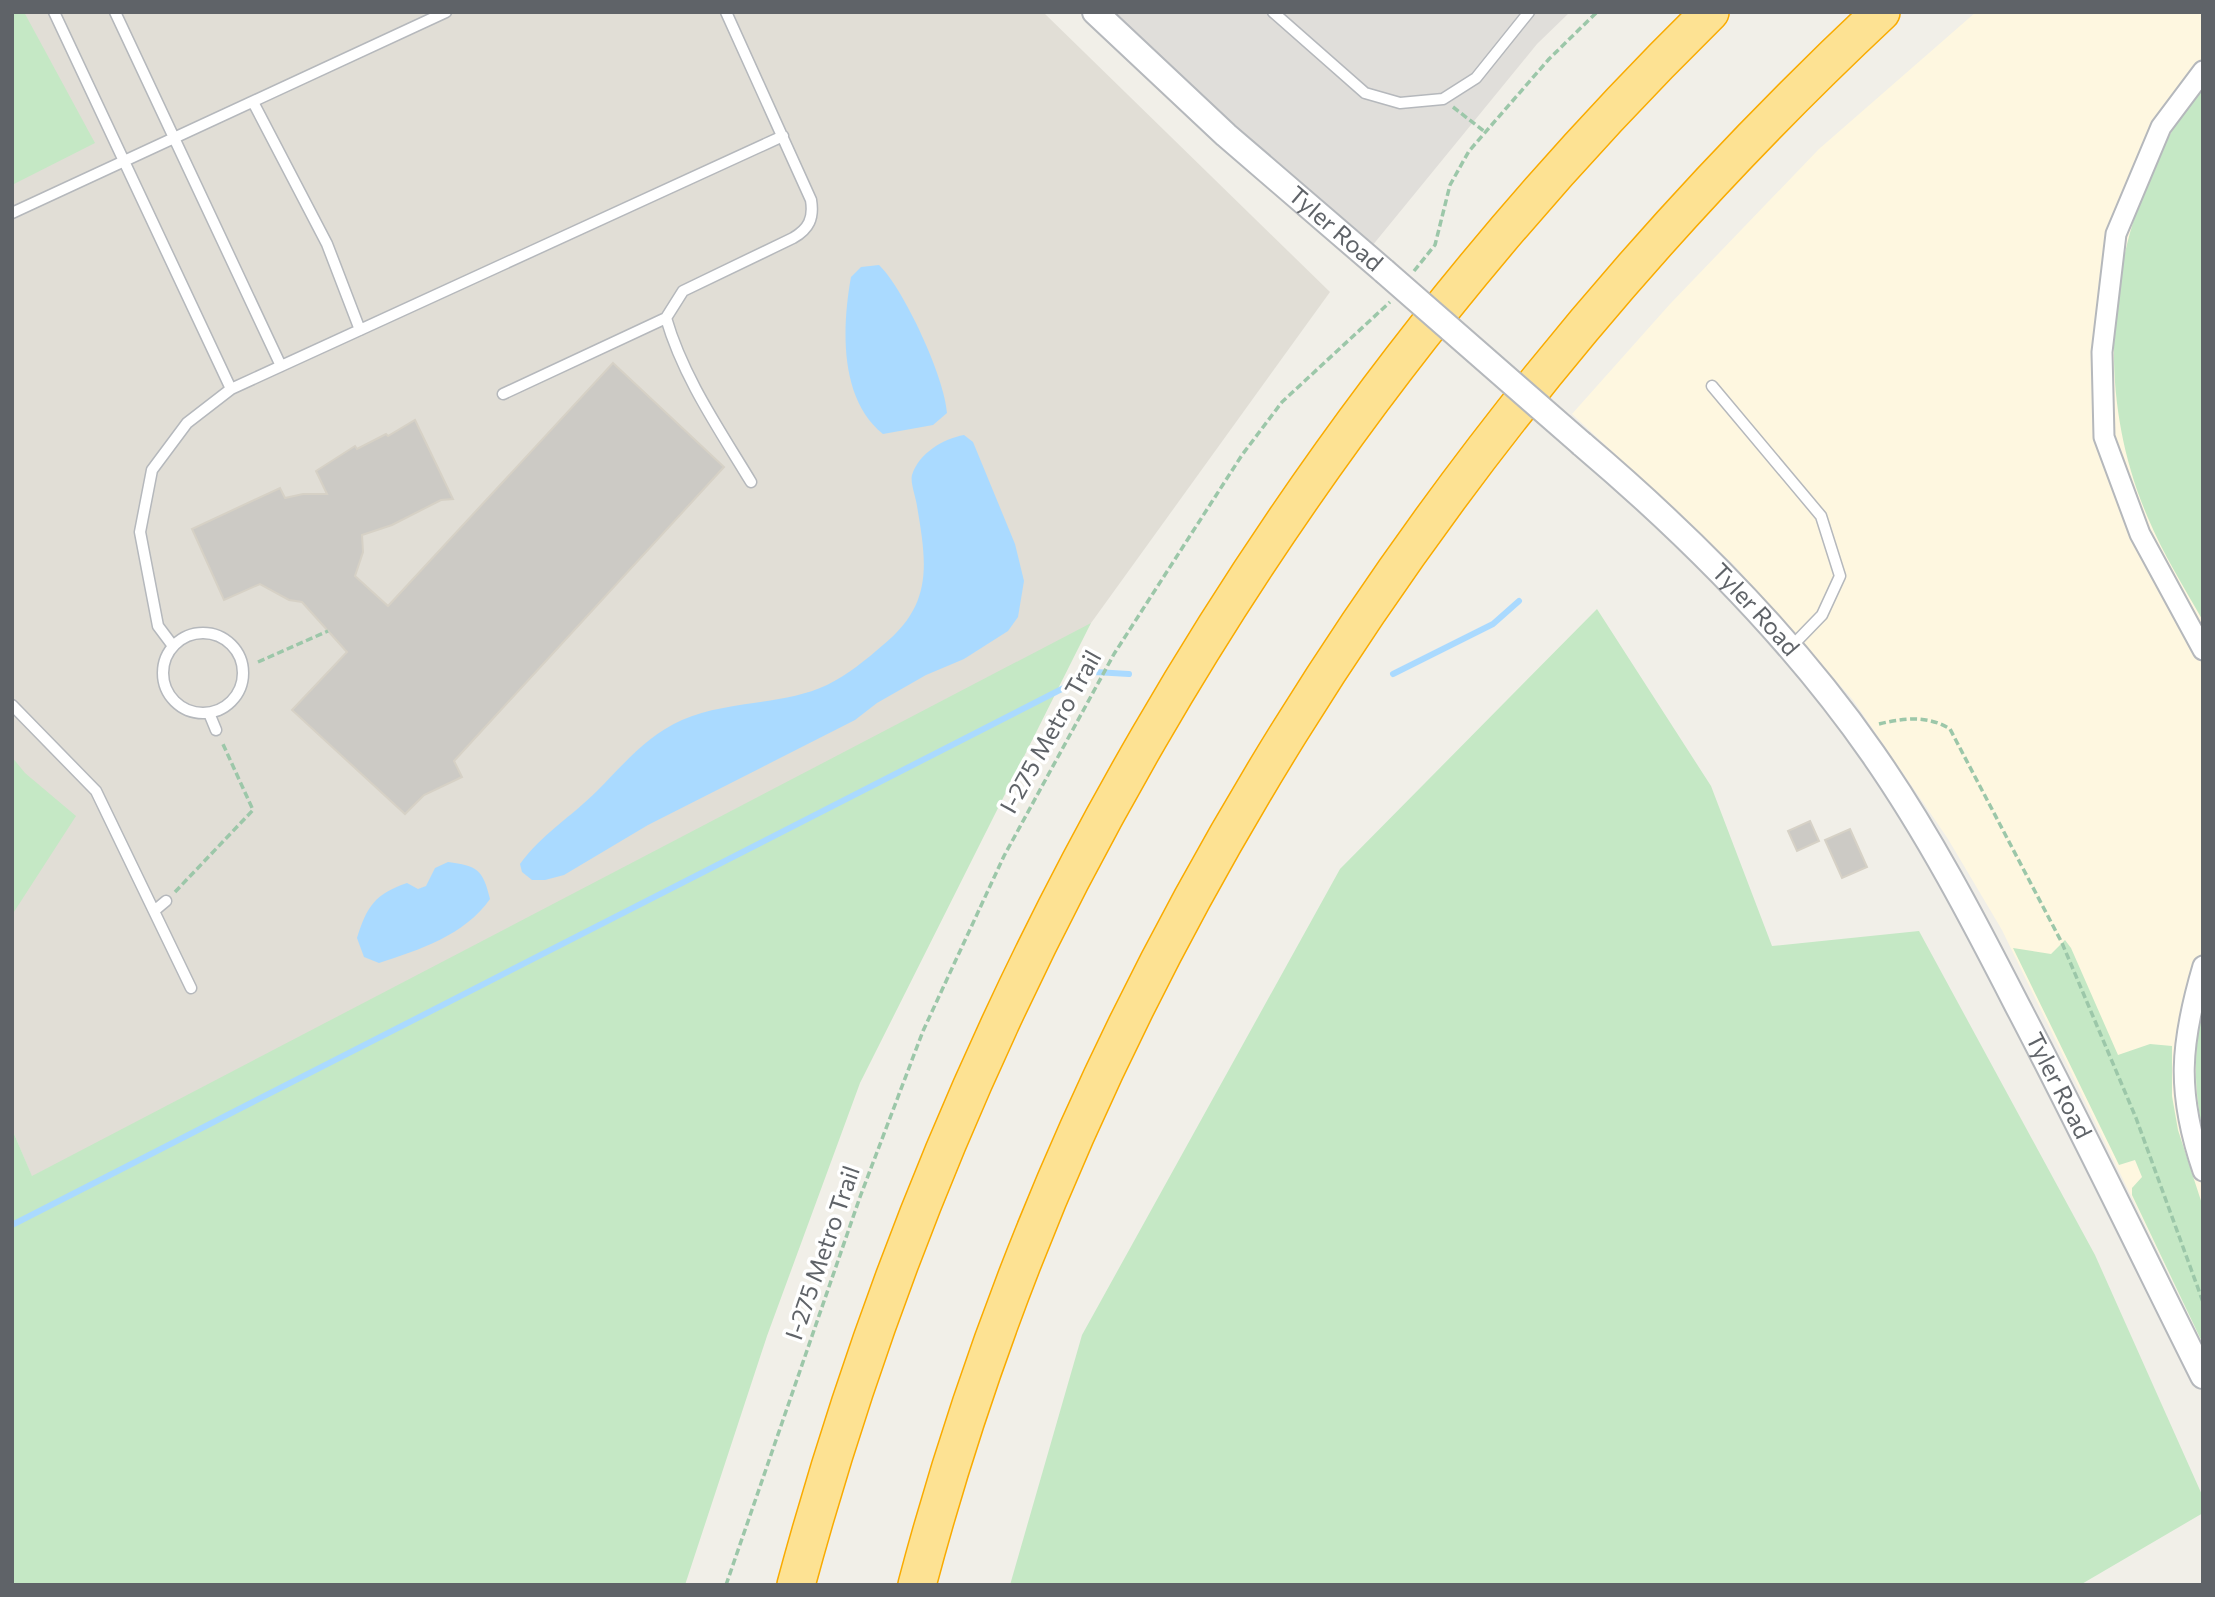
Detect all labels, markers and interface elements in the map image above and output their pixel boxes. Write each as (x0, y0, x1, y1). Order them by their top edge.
street label: Tyler Road (1283, 179, 1390, 277)
street label: Tyler Road (1707, 556, 1806, 661)
street label: I-275 Metro Trail (993, 645, 1106, 818)
street label: Tyler Road (2021, 1027, 2099, 1143)
street label: I-275 Metro Trail (778, 1162, 865, 1343)

